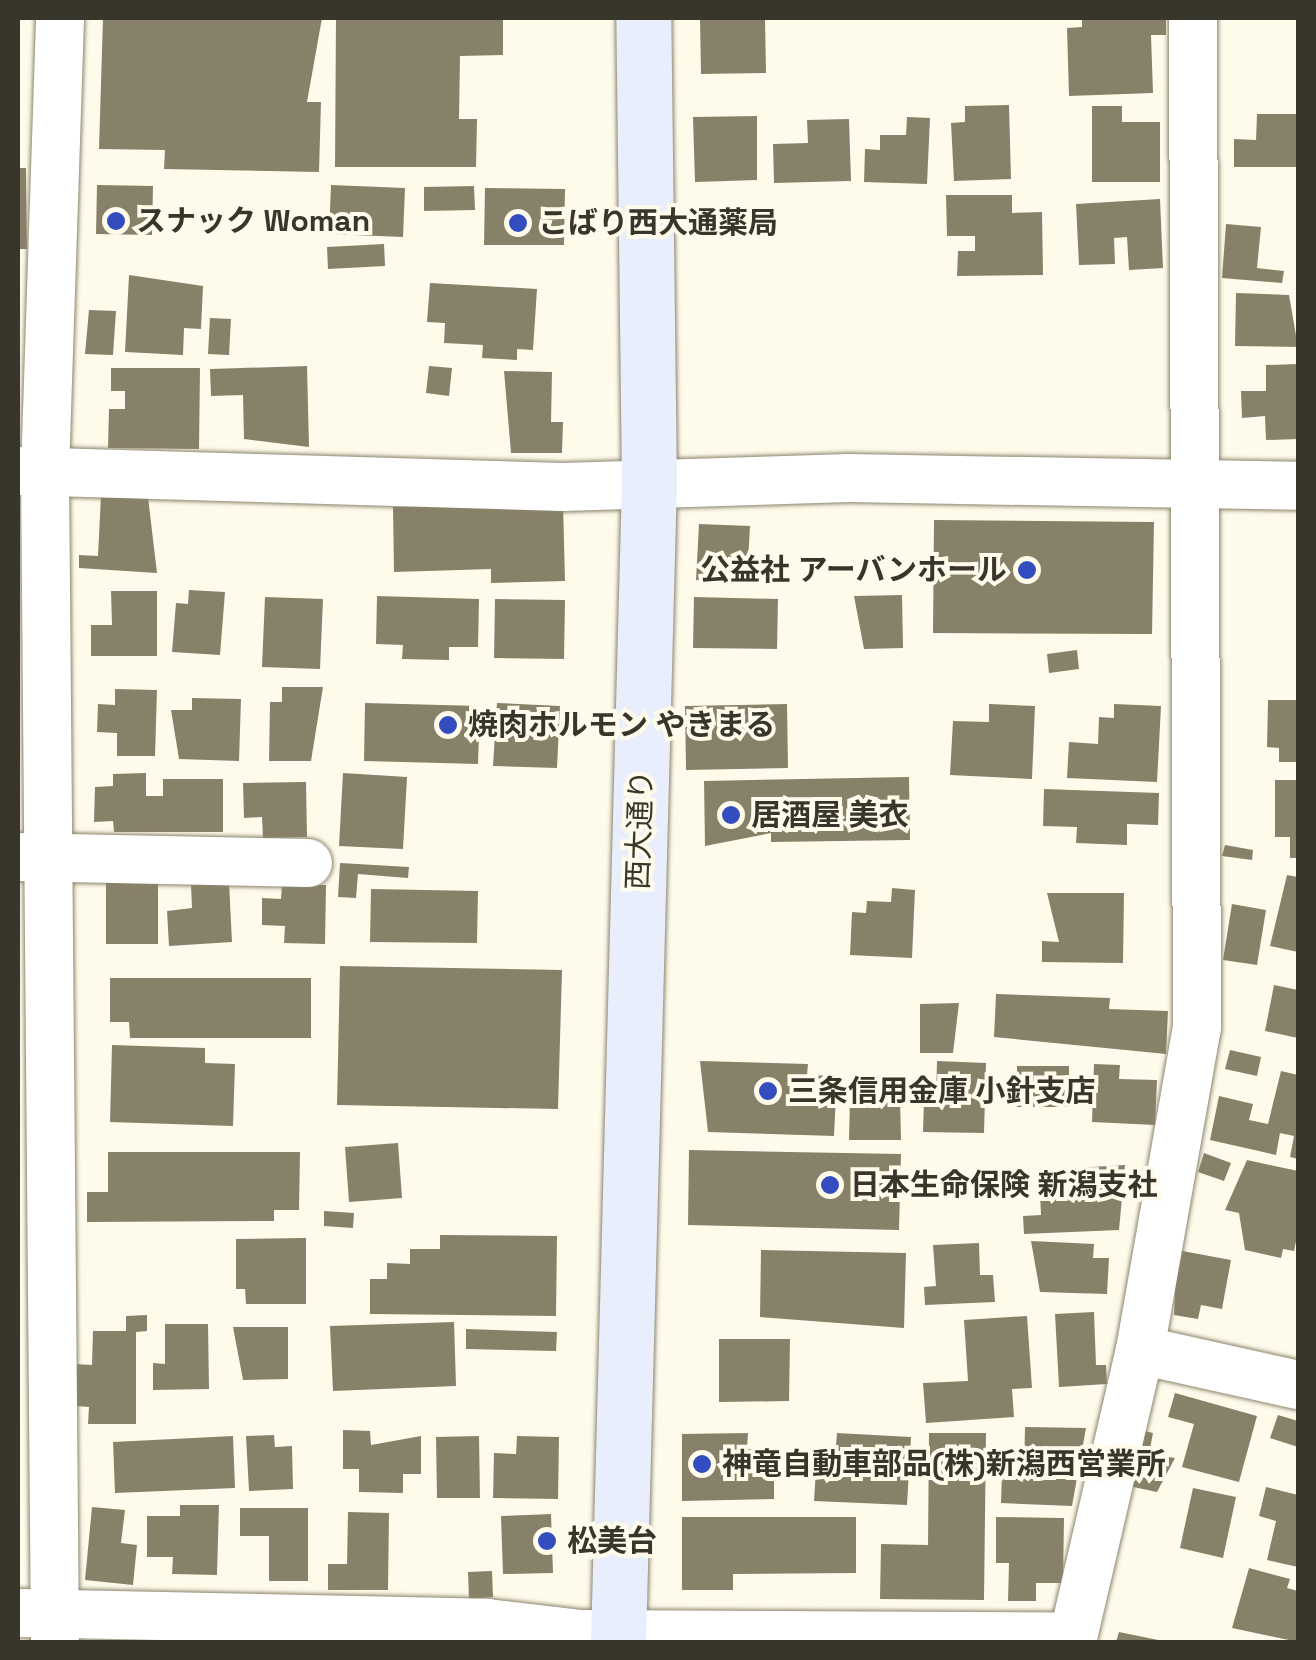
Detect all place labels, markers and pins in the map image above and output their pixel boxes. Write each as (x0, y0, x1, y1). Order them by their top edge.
place label: スナック Woman (136, 203, 370, 239)
place label: こばり西大通薬局 (538, 205, 778, 241)
marker: スナック Woman (105, 210, 127, 232)
marker: こばり西大通薬局 (507, 212, 529, 234)
place label: 公益社 アーバンホール (701, 552, 1007, 588)
marker: 公益社 アーバンホール (1016, 559, 1038, 581)
place label: 焼肉ホルモン やきまる (468, 707, 776, 743)
marker: 焼肉ホルモン やきまる (437, 714, 459, 736)
place label: 居酒屋 美衣 (751, 797, 909, 833)
marker: 居酒屋 美衣 (720, 804, 742, 826)
place label: 三条信用金庫 小針支店 (788, 1073, 1096, 1109)
marker: 三条信用金庫 小針支店 (757, 1080, 779, 1102)
place label: 日本生命保険 新潟支社 (850, 1167, 1158, 1203)
marker: 日本生命保険 新潟支社 (819, 1174, 841, 1196)
place label: 神竜自動車部品(株)新潟西営業所 (722, 1446, 1166, 1482)
marker: 神竜自動車部品(株)新潟西営業所 (691, 1453, 713, 1475)
place label: 松美台 (567, 1523, 657, 1559)
marker: 松美台 (536, 1530, 558, 1552)

